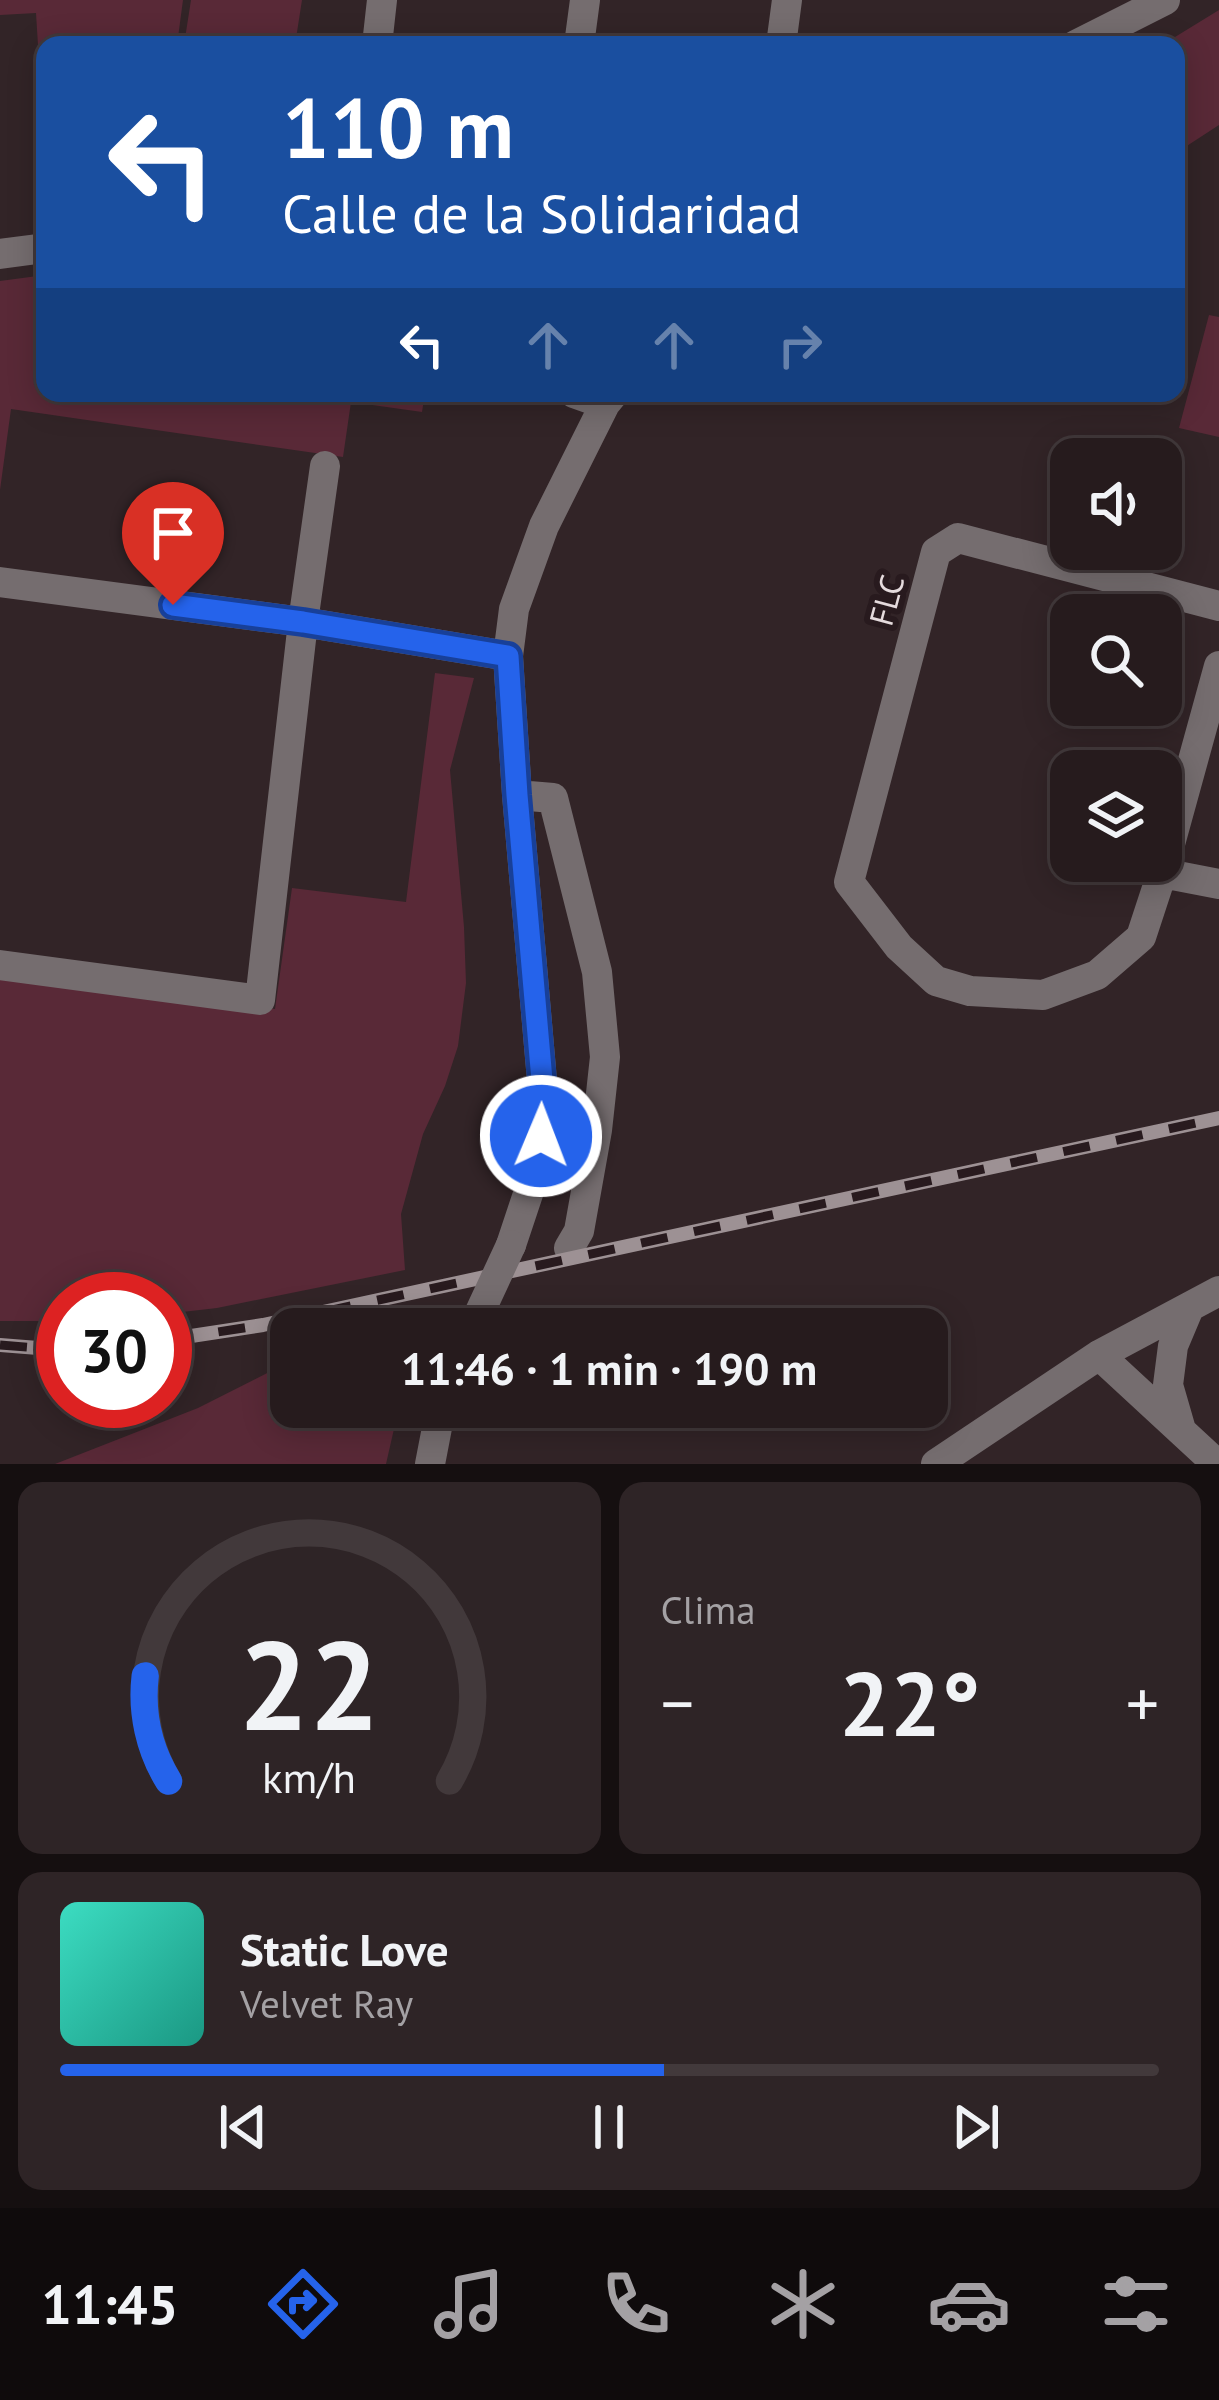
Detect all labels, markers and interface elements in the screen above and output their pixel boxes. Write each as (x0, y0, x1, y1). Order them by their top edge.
text: 110 m (282, 72, 514, 181)
icon: left (84, 84, 240, 240)
text: Calle de la Solidaridad (282, 178, 801, 248)
icon: left (389, 312, 455, 378)
icon: ahead (515, 312, 581, 378)
icon: ahead (641, 312, 707, 378)
icon: right (767, 312, 833, 378)
map controls (1050, 438, 1182, 882)
button: sound (1050, 438, 1182, 570)
pin (122, 482, 224, 605)
icon: arrive (140, 500, 206, 566)
street label: FLC (859, 570, 913, 630)
button: search (1050, 594, 1182, 726)
button: layers (1050, 750, 1182, 882)
position arrow (478, 1073, 604, 1199)
speed limit sign: 30 (36, 1272, 192, 1428)
text: 11:46 · 1 min · 190 m (401, 1339, 817, 1397)
text: Clima (661, 1584, 756, 1635)
text: 22 (238, 1603, 380, 1764)
text: 22° (839, 1644, 980, 1761)
text: − (661, 1660, 694, 1745)
text: + (1126, 1660, 1159, 1745)
text: km/h (262, 1749, 356, 1805)
text: Static Love (240, 1920, 449, 1978)
text: Velvet Ray (240, 1978, 413, 2029)
icon: previous (210, 2094, 276, 2160)
icon: pause (576, 2094, 642, 2160)
icon: next (943, 2094, 1009, 2160)
icon: directions (261, 2262, 345, 2346)
icon: music (427, 2262, 511, 2346)
icon: phone (594, 2262, 678, 2346)
icon: climate (761, 2262, 845, 2346)
icon: car (927, 2262, 1011, 2346)
icon: filters (1094, 2262, 1178, 2346)
text: 11:45 (41, 2269, 178, 2339)

